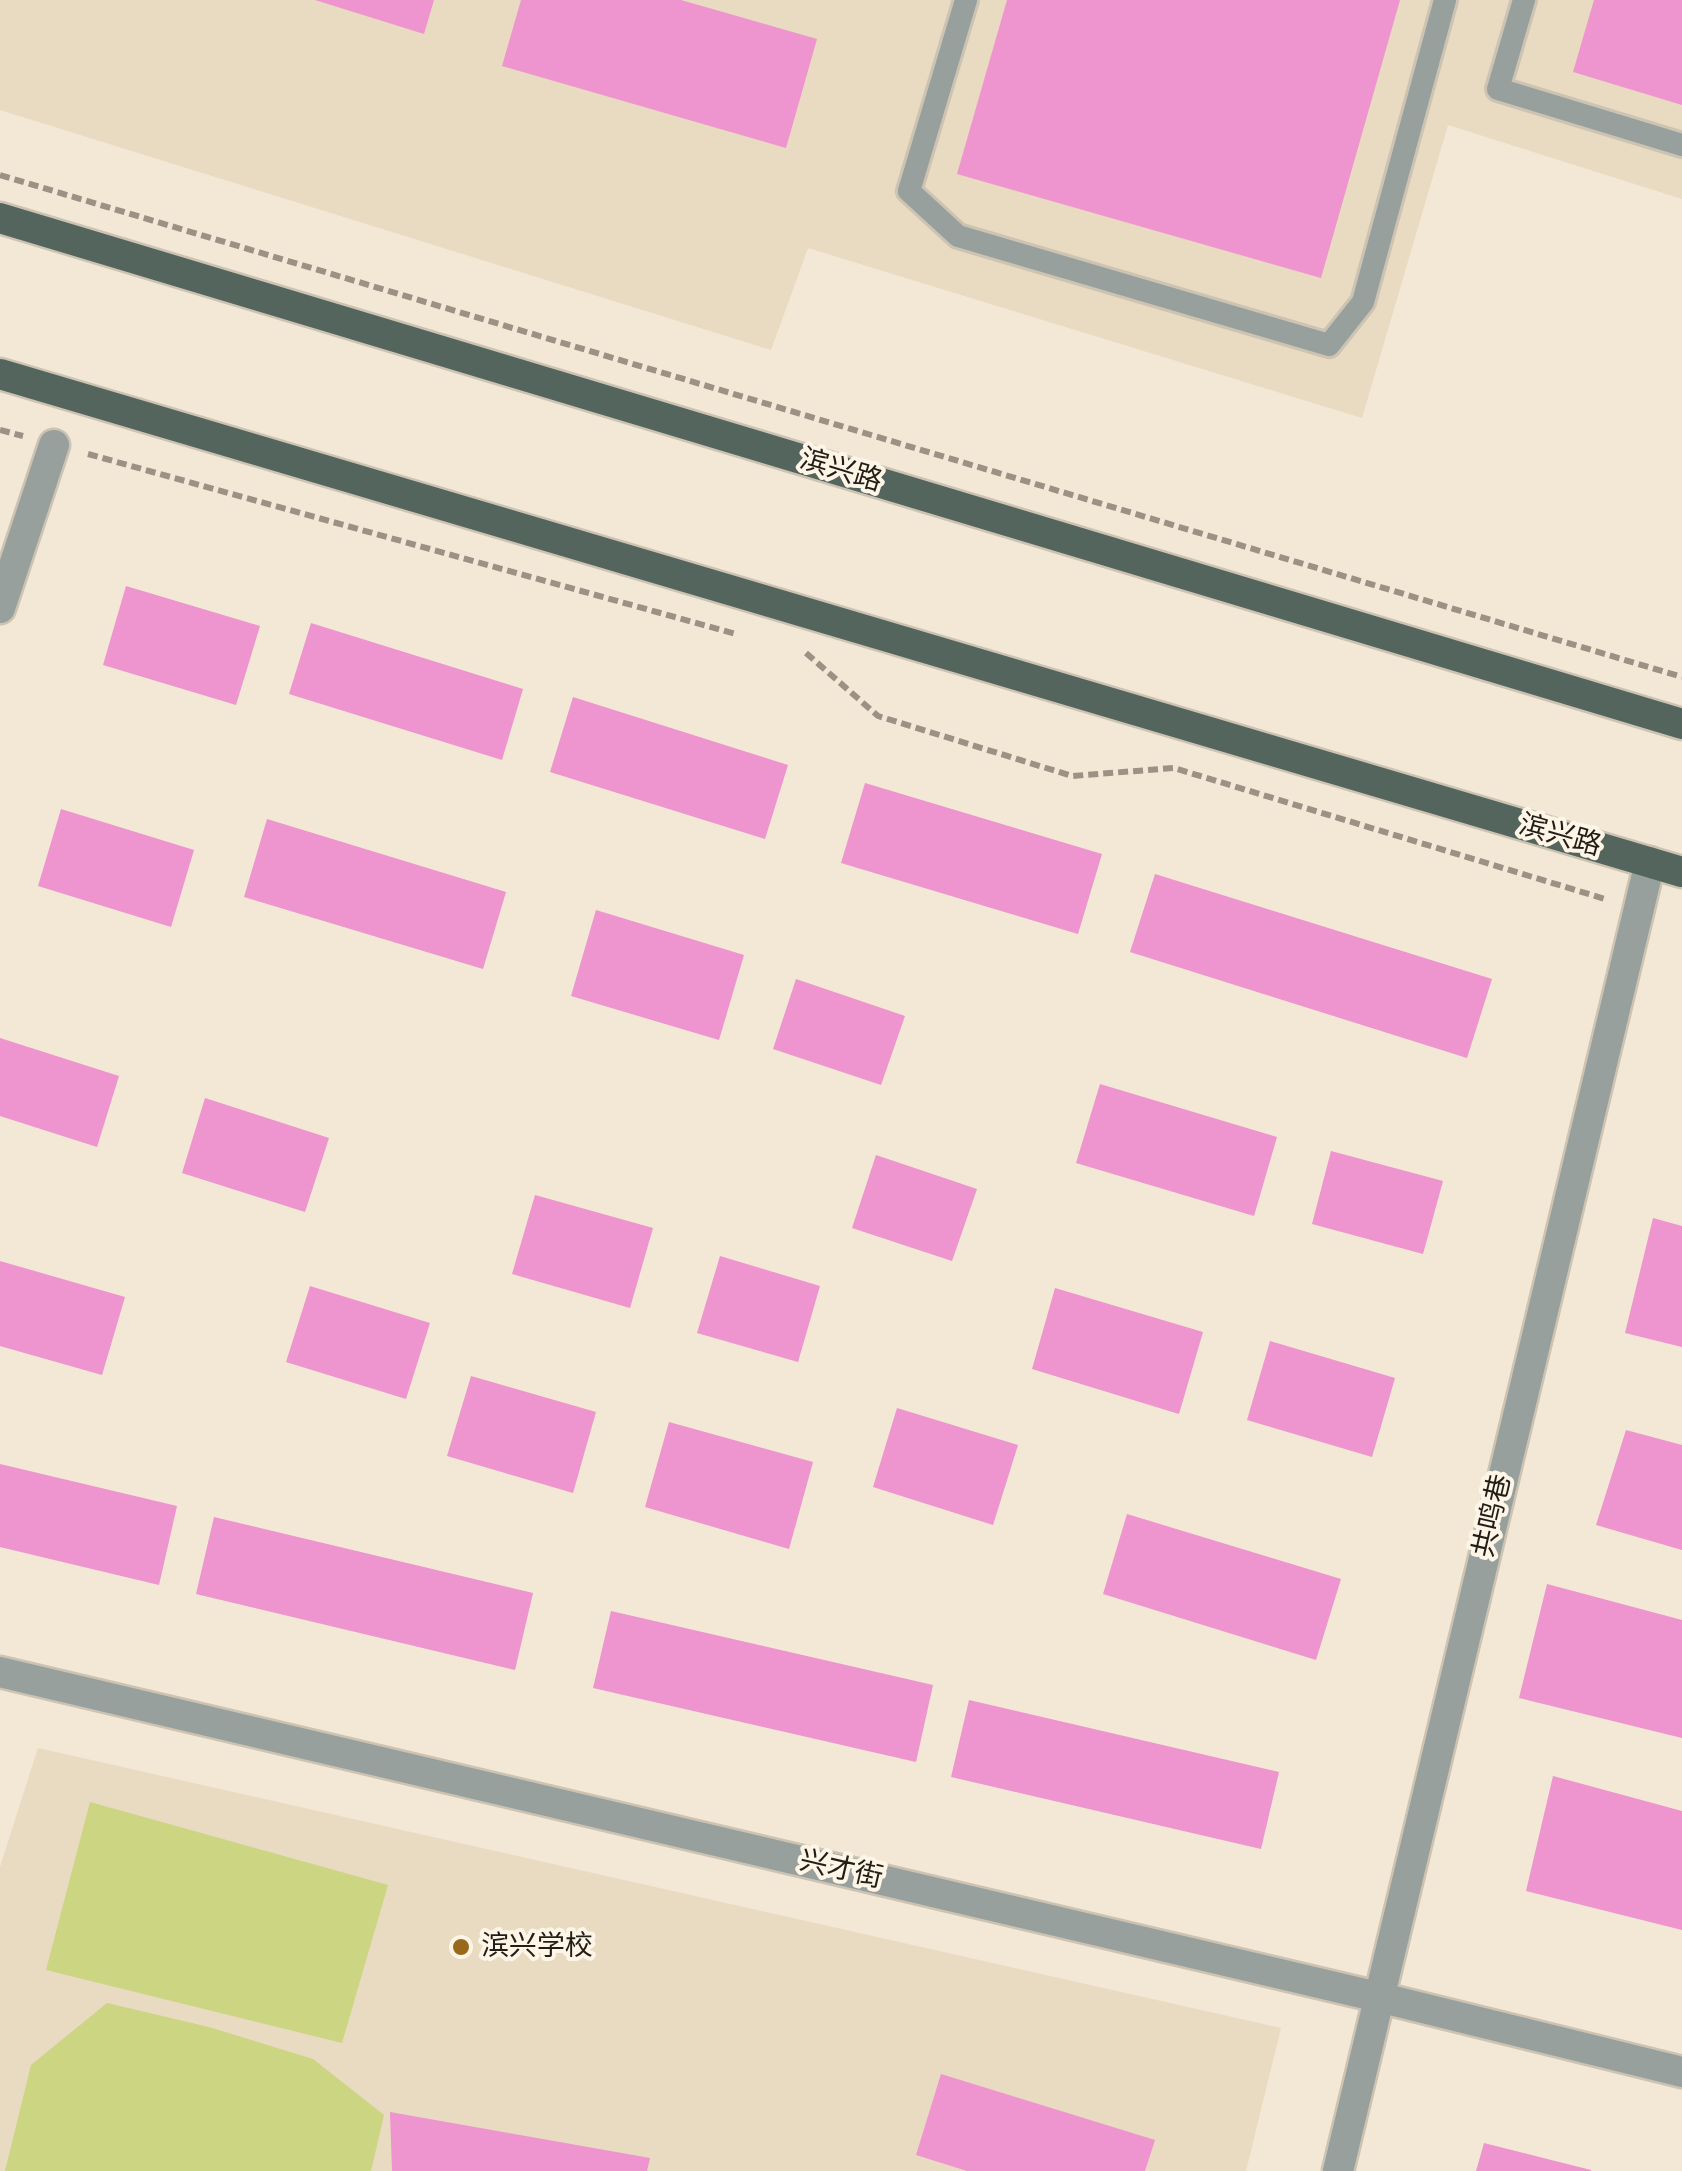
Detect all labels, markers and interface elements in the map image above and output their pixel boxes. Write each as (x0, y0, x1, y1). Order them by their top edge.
street label: 滨兴路 (796, 443, 886, 499)
street label: 滨兴路 (1515, 808, 1605, 864)
street label: 共鸣巷 (1467, 1471, 1519, 1561)
street label: 兴才街 (796, 1844, 886, 1896)
place label: 滨兴学校 (481, 1930, 593, 1964)
marker: 滨兴学校 (450, 1936, 472, 1958)

